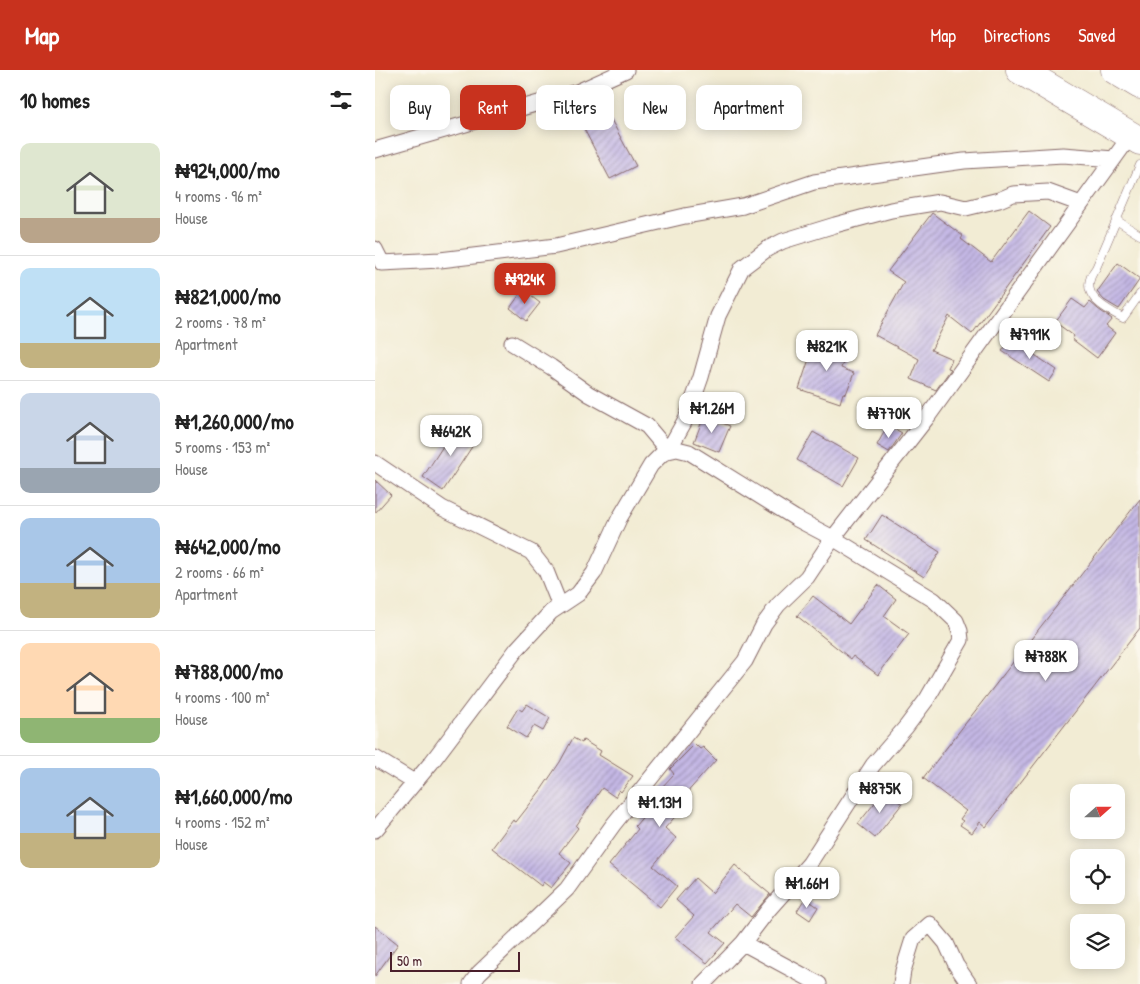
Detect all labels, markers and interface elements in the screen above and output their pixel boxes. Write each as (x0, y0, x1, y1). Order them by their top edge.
text: Map (25, 19, 59, 51)
text: Map (931, 23, 956, 48)
text: Directions (984, 23, 1050, 48)
text: Saved (1078, 23, 1115, 48)
chip: Buy (390, 85, 450, 130)
chip: Rent (460, 85, 526, 130)
chip: Filters (536, 85, 614, 130)
chip: New (624, 85, 686, 130)
chip: Apartment (696, 85, 802, 130)
text: 10 homes (20, 86, 90, 115)
icon: filters (327, 86, 355, 114)
text: ₦924,000/mo (175, 156, 280, 185)
icon: home (60, 163, 120, 223)
text: 4 rooms · 96 m² (175, 185, 262, 207)
text: House (175, 207, 208, 229)
pin: ₦924K (490, 262, 560, 305)
text: ₦924K (505, 268, 545, 290)
text: ₦821,000/mo (175, 282, 281, 311)
icon: home (60, 288, 120, 348)
text: 2 rooms · 78 m² (175, 311, 266, 333)
pin: ₦791K (995, 318, 1065, 360)
text: ₦791K (1010, 323, 1050, 345)
pin: ₦821K (792, 330, 862, 372)
text: Apartment (175, 333, 238, 355)
text: ₦821K (807, 335, 847, 357)
pin: ₦1.26M (671, 392, 753, 434)
pin: ₦770K (854, 396, 924, 439)
text: ₦1.26M (690, 397, 734, 419)
text: ₦770K (868, 402, 910, 424)
text: ₦1,260,000/mo (175, 407, 294, 436)
icon: home (60, 413, 120, 473)
pin: ₦642K (416, 414, 486, 457)
text: ₦642K (431, 420, 471, 442)
text: 5 rooms · 153 m² (175, 436, 270, 458)
text: House (175, 458, 208, 480)
text: ₦642,000/mo (175, 532, 280, 561)
icon: home (60, 538, 120, 598)
text: 2 rooms · 66 m² (175, 561, 264, 583)
text: Apartment (175, 583, 238, 605)
pin: ₦788K (1011, 640, 1081, 682)
text: ₦788K (1025, 645, 1067, 667)
text: ₦788,000/mo (175, 657, 283, 686)
icon: home (60, 663, 120, 723)
text: 4 rooms · 100 m² (175, 686, 270, 708)
text: House (175, 708, 208, 730)
pin: ₦875K (845, 772, 915, 814)
text: ₦875K (859, 777, 901, 799)
text: ₦1,660,000/mo (175, 782, 292, 811)
north arrow (1070, 784, 1125, 839)
map controls (1070, 784, 1125, 969)
pin: ₦1.13M (619, 786, 701, 828)
icon: home (60, 788, 120, 848)
text: ₦1.13M (638, 791, 682, 813)
text: 4 rooms · 152 m² (175, 811, 270, 833)
text: House (175, 833, 208, 855)
button: locate (1070, 849, 1125, 904)
pin: ₦1.66M (766, 866, 848, 909)
text: ₦1.66M (785, 872, 829, 894)
button: layers (1070, 914, 1125, 969)
scale bar (390, 949, 520, 972)
text: 50 m (397, 951, 422, 970)

